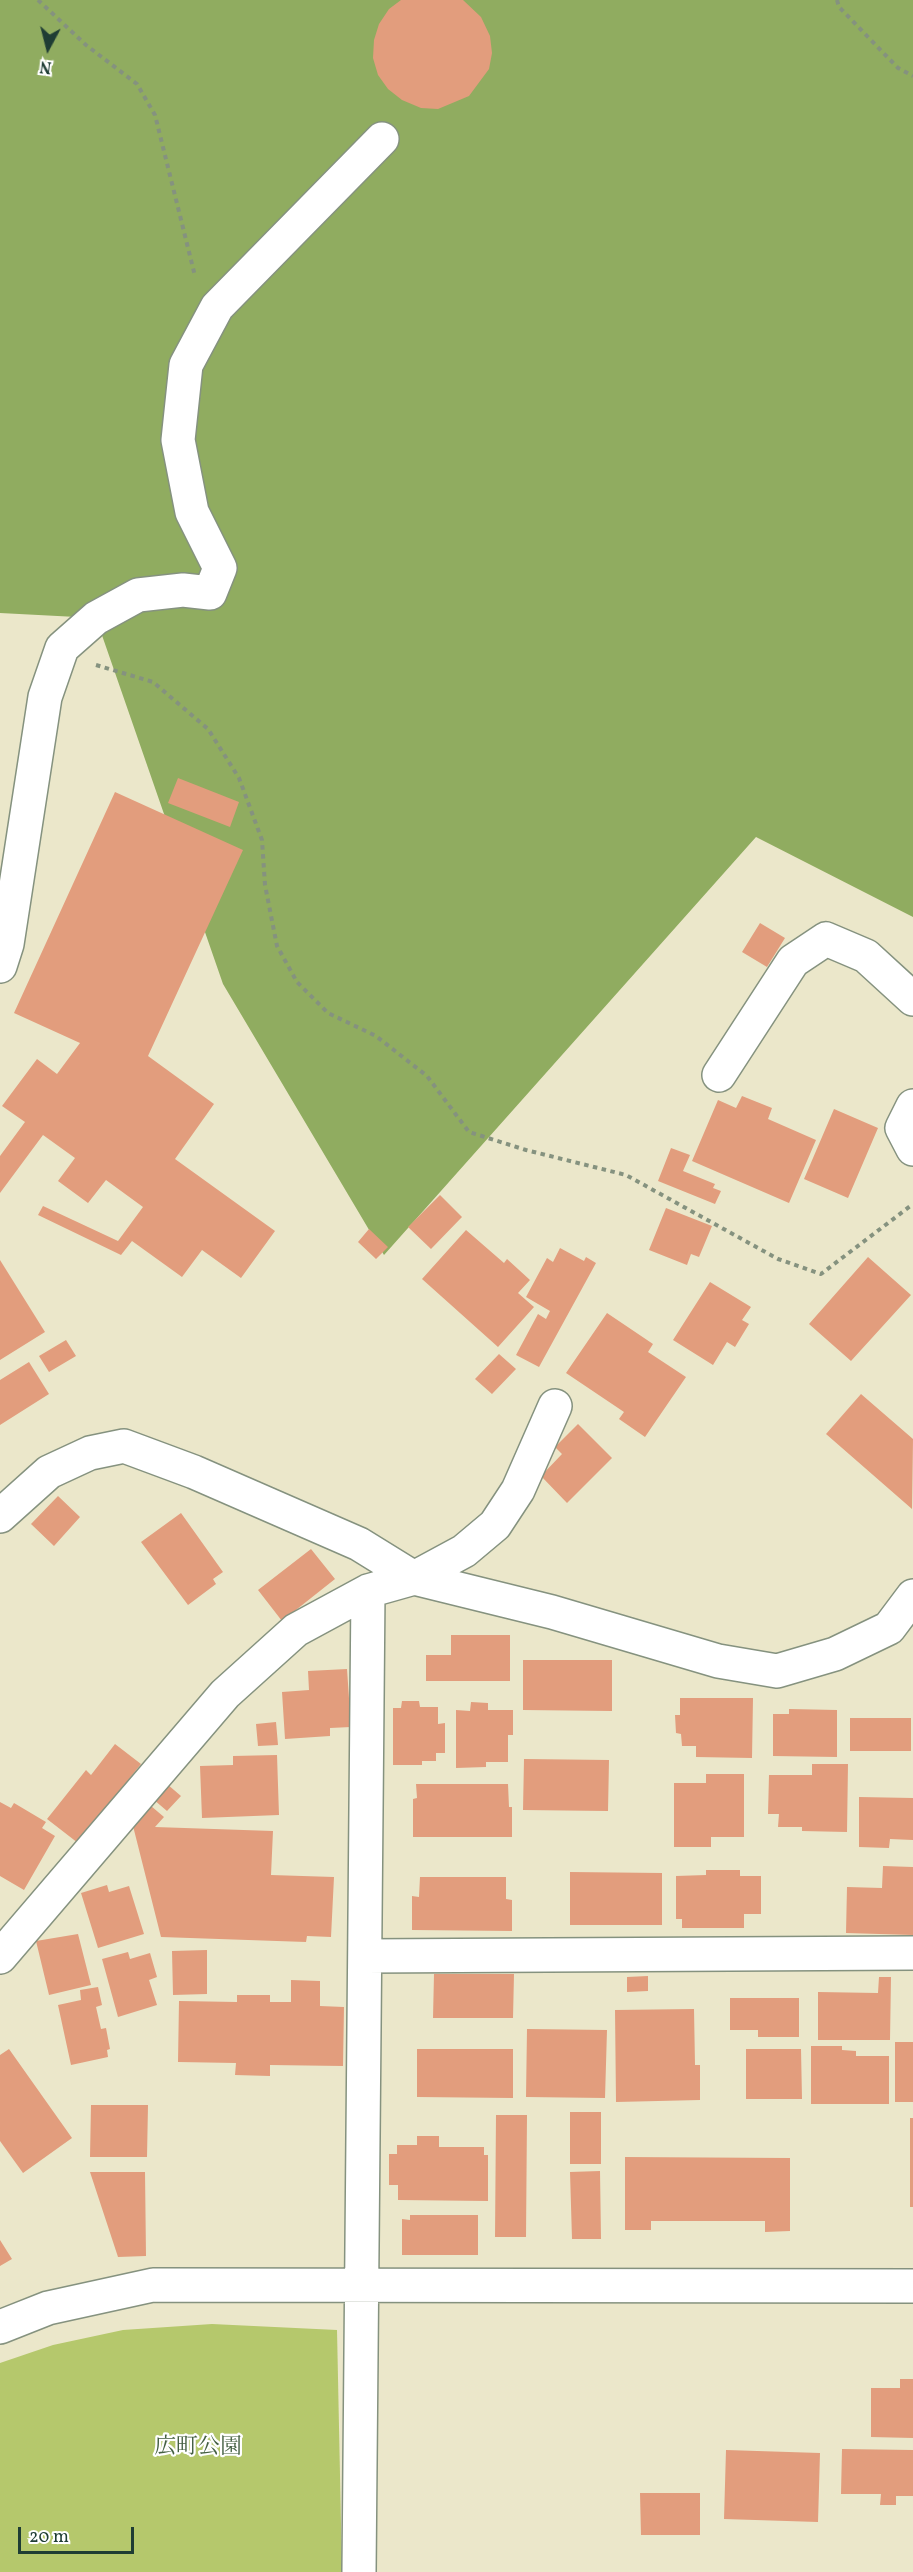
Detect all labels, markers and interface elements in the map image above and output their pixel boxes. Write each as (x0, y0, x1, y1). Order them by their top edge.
north arrow (18, 18, 78, 78)
text: N (39, 54, 53, 77)
park label: 広町公園 (154, 2436, 242, 2462)
scale bar (21, 2515, 136, 2553)
text: 20 m (29, 2525, 69, 2550)

